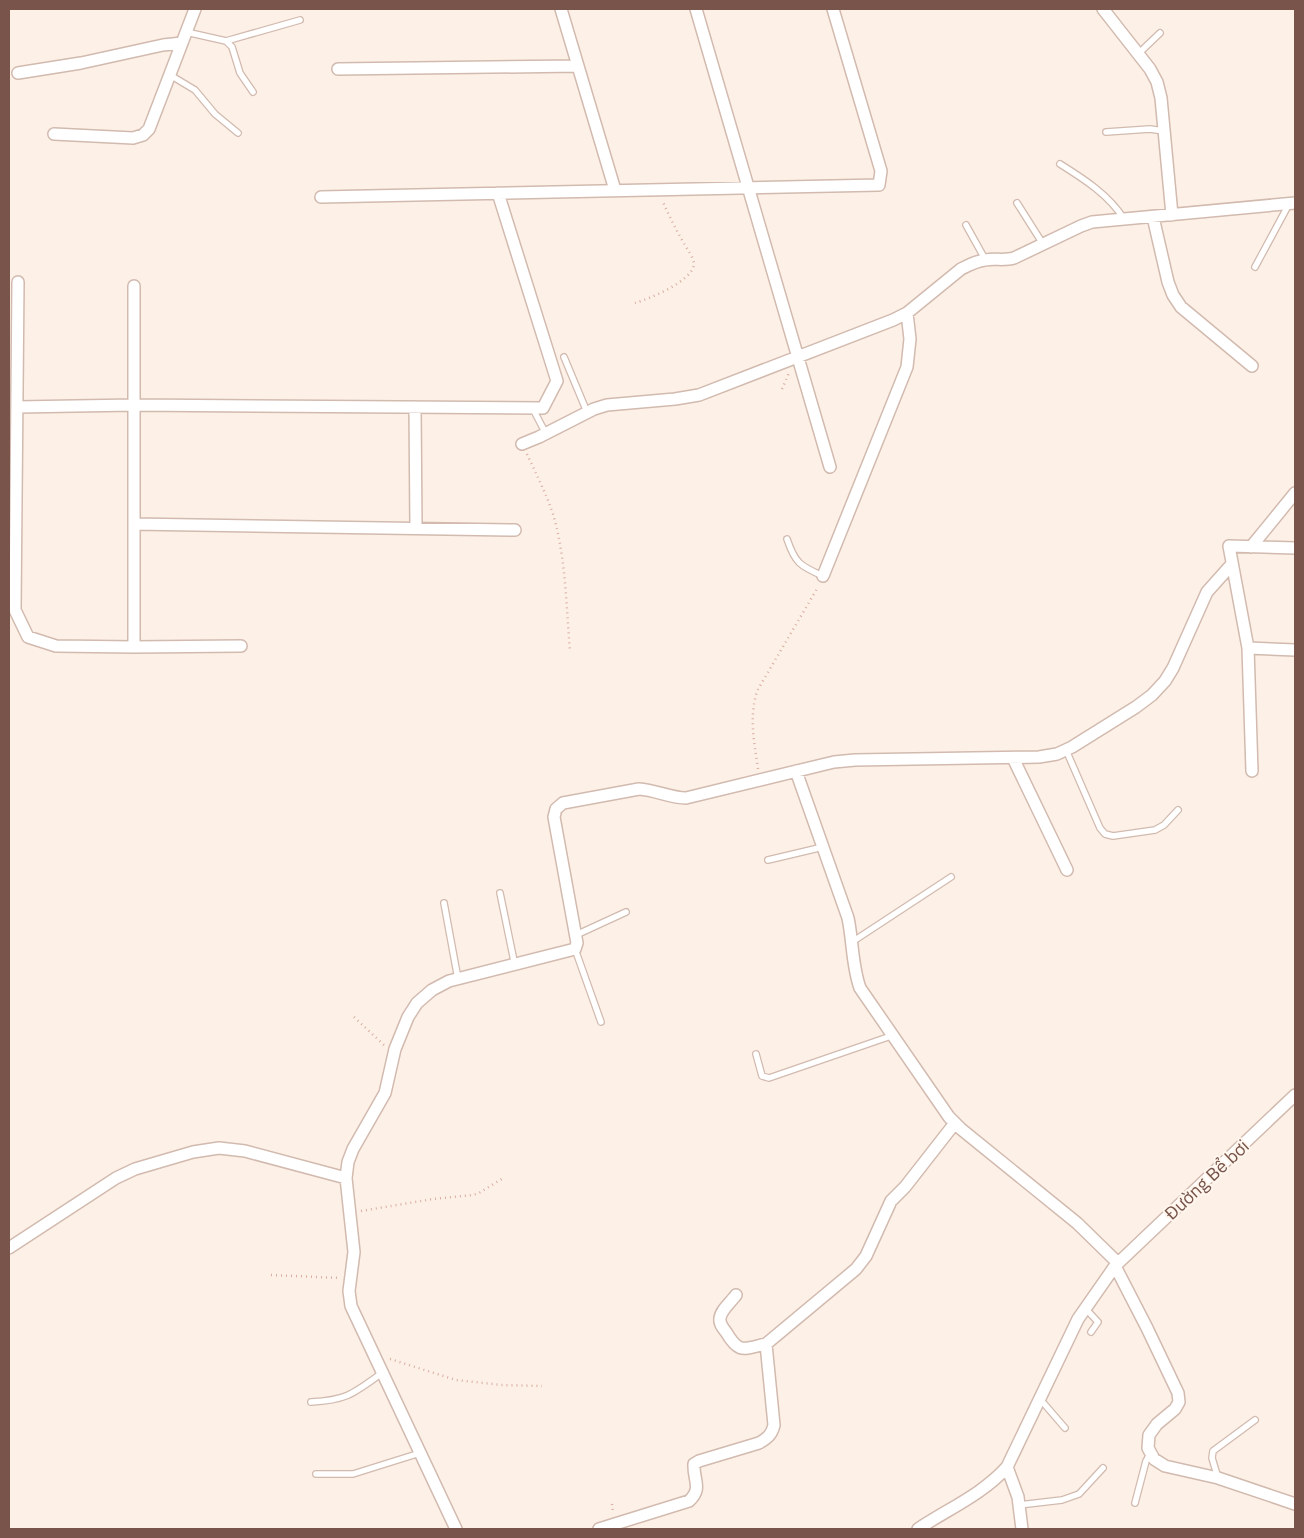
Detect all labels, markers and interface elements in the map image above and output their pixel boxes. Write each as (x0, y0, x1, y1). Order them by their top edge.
street label: Đường Bể bơi (1160, 1135, 1254, 1225)

